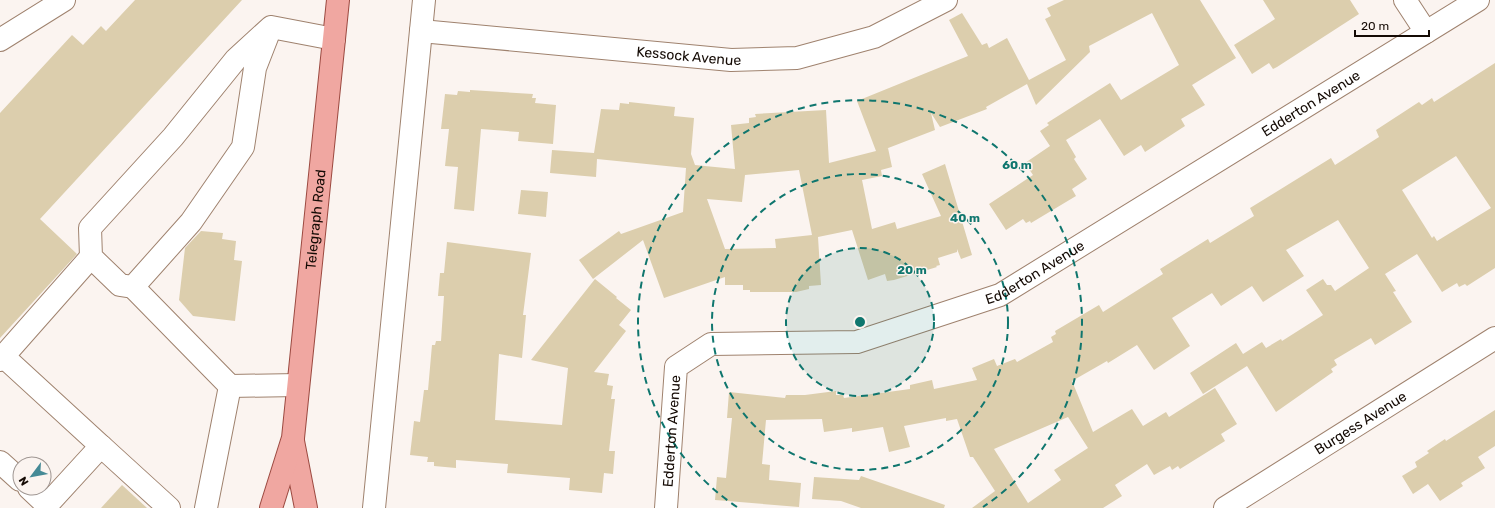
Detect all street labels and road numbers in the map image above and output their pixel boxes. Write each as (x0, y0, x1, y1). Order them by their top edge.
street label: Kessock Avenue (636, 43, 742, 69)
street label: Edderton Avenue (1259, 66, 1363, 140)
street label: Telegraph Road (302, 169, 329, 270)
street label: Edderton Avenue (983, 237, 1088, 308)
street label: Edderton Avenue (659, 374, 684, 488)
street label: Burgess Avenue (1311, 387, 1410, 458)

